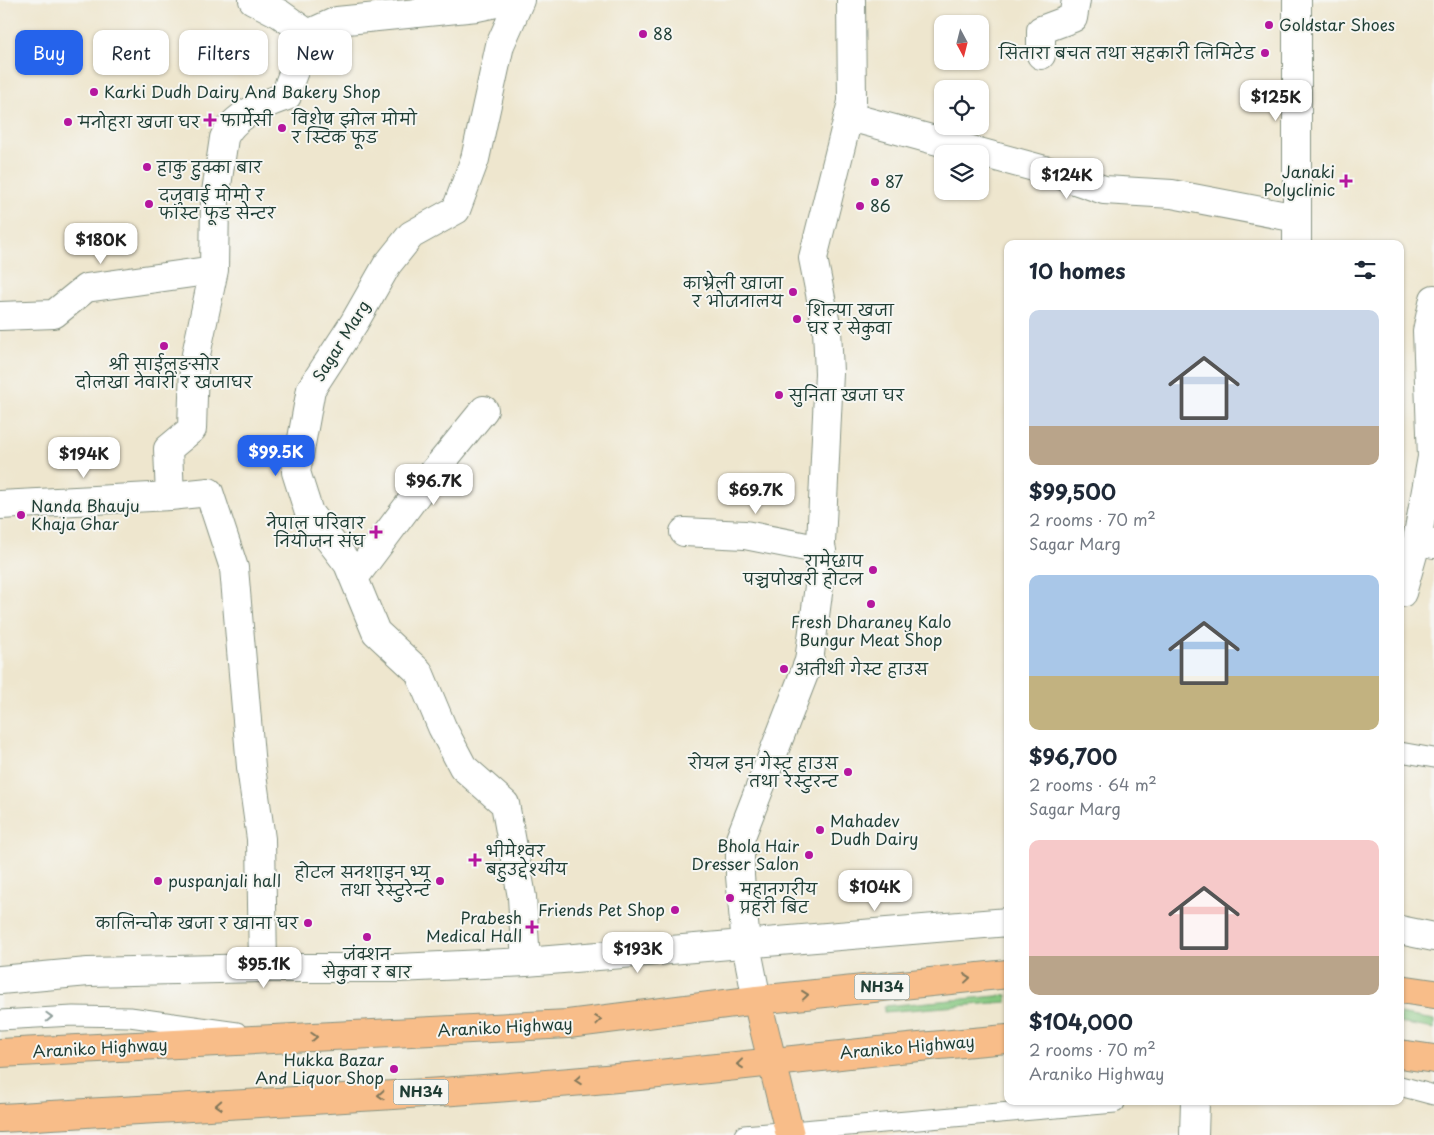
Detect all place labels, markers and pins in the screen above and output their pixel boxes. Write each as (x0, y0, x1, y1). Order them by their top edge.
place label: Goldstar Shoes (1279, 12, 1395, 36)
marker: Goldstar Shoes (1263, 19, 1275, 31)
place label: 88 (653, 21, 673, 45)
marker: 88 (637, 28, 649, 40)
place label: सितारा बचत तथा सहकारी लिमिटेड (998, 40, 1256, 64)
marker: सितारा बचत तथा सहकारी लिमिटेड (1259, 47, 1271, 59)
place label: Karki Dudh Dairy And Bakery Shop (104, 79, 381, 103)
pin: $125K (1241, 80, 1311, 122)
marker: Karki Dudh Dairy And Bakery Shop (88, 86, 100, 98)
place label: विशेष झोल मोमो र स्टिक फूड (291, 106, 418, 150)
place label: फार्मेसी (220, 107, 274, 131)
place label: मनोहरा खजा घर (77, 109, 201, 133)
marker: फार्मेसी (203, 113, 217, 127)
marker: मनोहरा खजा घर (62, 116, 74, 128)
marker: विशेष झोल मोमो र स्टिक फूड (276, 122, 288, 134)
place label: हाकु हुक्का बार (156, 154, 263, 181)
pin: $124K (1032, 158, 1102, 200)
place label: Janaki Polyclinic (1263, 159, 1335, 201)
marker: हाकु हुक्का बार (141, 161, 153, 173)
place label: 87 (885, 169, 903, 193)
marker: Janaki Polyclinic (1339, 174, 1353, 188)
marker: 87 (869, 176, 881, 188)
place label: दजुवाई मोमो र फास्ट फूड सेन्टर (158, 182, 277, 226)
place label: 86 (870, 193, 891, 217)
marker: दजुवाई मोमो र फास्ट फूड सेन्टर (143, 198, 155, 210)
marker: 86 (854, 200, 866, 212)
pin: $180K (66, 222, 136, 265)
place label: काभ्रेली खाजा र भोजनालय (683, 270, 784, 312)
marker: काभ्रेली खाजा र भोजनालय (787, 286, 799, 298)
place label: शिल्पा खजा घर र सेकुवा (806, 297, 895, 341)
marker: शिल्पा खजा घर र सेकुवा (791, 313, 803, 325)
marker: श्री साईलुङसोर दोलखा नेवारी र खजाघर (158, 340, 170, 352)
place label: श्री साईलुङसोर दोलखा नेवारी र खजाघर (75, 351, 254, 393)
place label: सुनिता खजा घर (788, 382, 905, 407)
marker: सुनिता खजा घर (773, 389, 785, 401)
pin: $99.5K (235, 434, 317, 477)
pin: $194K (49, 436, 119, 479)
pin: $96.7K (393, 464, 475, 506)
pin: $69.7K (715, 472, 797, 515)
place label: Nanda Bhauju Khaja Ghar (31, 493, 140, 535)
marker: Nanda Bhauju Khaja Ghar (15, 509, 27, 521)
place label: नेपाल परिवार नियोजन संघ (266, 510, 366, 552)
marker: नेपाल परिवार नियोजन संघ (369, 525, 383, 539)
place label: रामेछाप पञ्चपोखरी होटल (742, 548, 864, 590)
marker: रामेछाप पञ्चपोखरी होटल (867, 564, 879, 576)
marker: Fresh Dharaney Kalo Bungur Meat Shop (865, 598, 877, 610)
place label: Fresh Dharaney Kalo Bungur Meat Shop (791, 609, 951, 651)
place label: अतीथी गेस्ट हाउस (794, 656, 929, 680)
marker: अतीथी गेस्ट हाउस (778, 663, 790, 675)
place label: रोयल इन गेस्ट हाउस तथा रेस्टुरन्ट (688, 750, 840, 794)
marker: रोयल इन गेस्ट हाउस तथा रेस्टुरन्ट (842, 766, 854, 778)
place label: Mahadev Dudh Dairy (830, 808, 918, 850)
marker: Mahadev Dudh Dairy (814, 824, 826, 836)
place label: Bhola Hair Dresser Salon (692, 833, 800, 875)
place label: भीमेश्वर बहुउद्देश्यीय (485, 838, 568, 882)
marker: Bhola Hair Dresser Salon (803, 849, 815, 861)
marker: भीमेश्वर बहुउद्देश्यीय (468, 853, 482, 867)
place label: होटल सनशाइन भ्यू तथा रेस्टुरेन्ट (294, 859, 432, 903)
place label: puspanjali hall (168, 868, 281, 892)
pin: $104K (840, 870, 910, 912)
marker: puspanjali hall (152, 875, 164, 887)
marker: होटल सनशाइन भ्यू तथा रेस्टुरेन्ट (434, 875, 446, 887)
place label: महानगरीय प्रहरी बिट (739, 876, 818, 918)
marker: महानगरीय प्रहरी बिट (724, 892, 736, 904)
place label: Friends Pet Shop (538, 897, 665, 921)
marker: Friends Pet Shop (669, 904, 681, 916)
place label: Prabesh Medical Hall (426, 905, 522, 947)
place label: कालिन्चोक खजा र खाना घर (95, 910, 299, 934)
marker: कालिन्चोक खजा र खाना घर (302, 917, 314, 929)
marker: Prabesh Medical Hall (526, 921, 538, 933)
marker: जंक्शन सेकुवा र बार (361, 931, 373, 943)
pin: $193K (603, 932, 673, 974)
place label: जंक्शन सेकुवा र बार (322, 941, 413, 985)
pin: $95.1K (223, 946, 305, 989)
place label: Hukka Bazar And Liquor Shop (255, 1047, 384, 1089)
marker: Hukka Bazar And Liquor Shop (388, 1063, 400, 1075)

